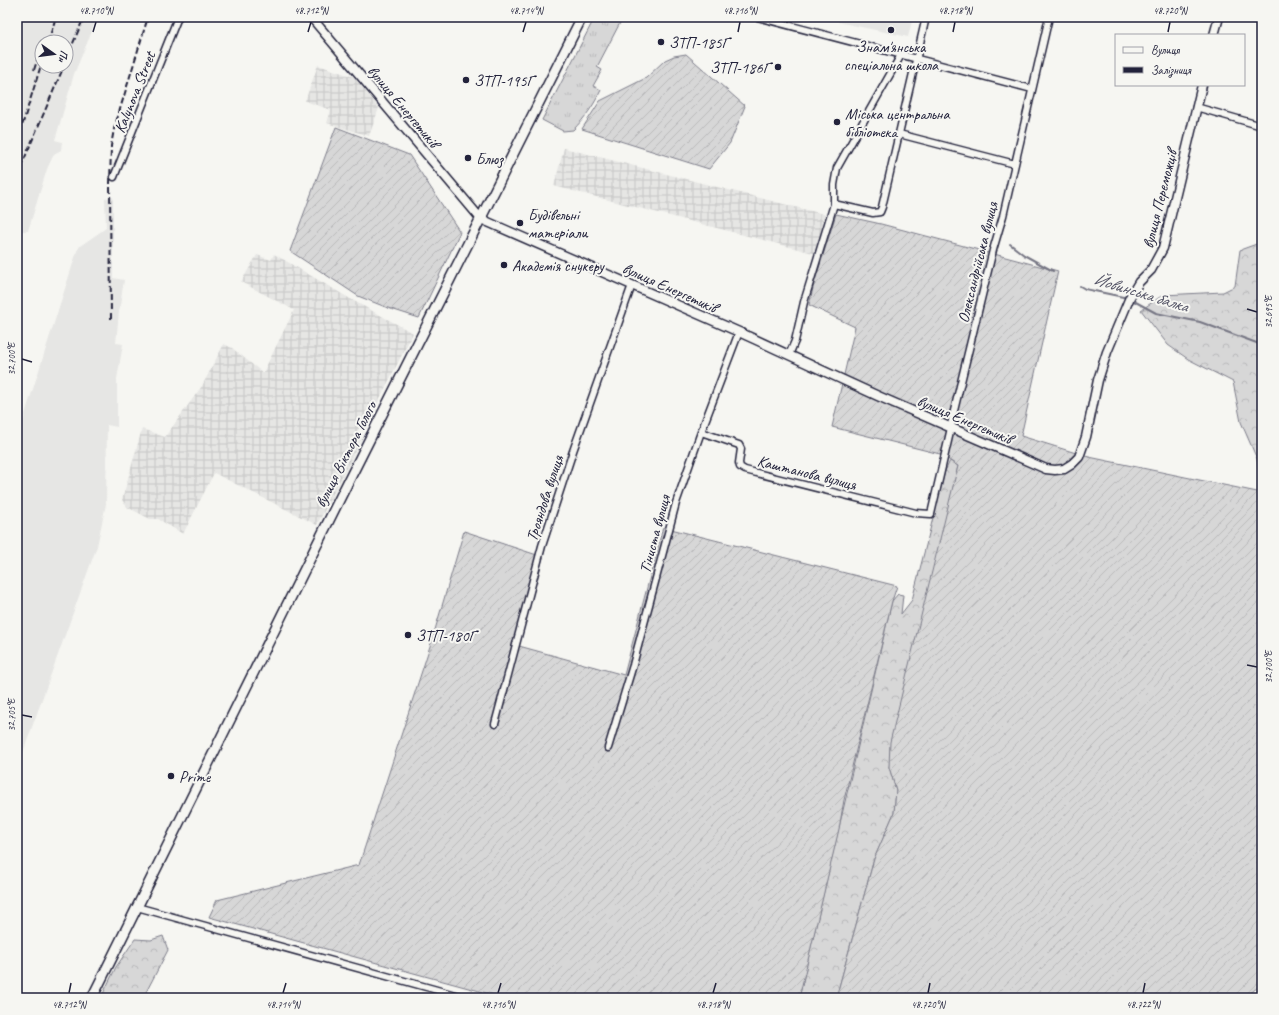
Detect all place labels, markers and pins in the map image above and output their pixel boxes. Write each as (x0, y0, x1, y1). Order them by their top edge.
marker: Знам'янська спеціальна школа (886, 25, 896, 35)
place label: ЗТП-185Г (669, 33, 733, 53)
marker: ЗТП-185Г (656, 37, 666, 47)
place label: Знам'янська спеціальна школа (844, 37, 939, 75)
place label: ЗТП-186Г (710, 58, 774, 78)
marker: ЗТП-186Г (773, 62, 783, 72)
place label: ЗТП-195Г (474, 71, 538, 91)
marker: ЗТП-195Г (461, 75, 471, 85)
place label: Міська центральна бібліотека (845, 104, 950, 142)
marker: Міська центральна бібліотека (832, 117, 842, 127)
place label: Блюз (476, 149, 504, 169)
marker: Блюз (463, 153, 473, 163)
place label: Будівельні матеріали (528, 205, 589, 243)
marker: Будівельні матеріали (515, 218, 525, 228)
place label: Академія снукеру (512, 256, 605, 276)
marker: Академія снукеру (499, 260, 509, 270)
place label: ЗТП-180Г (416, 626, 480, 646)
marker: ЗТП-180Г (403, 630, 413, 640)
place label: Prime (179, 767, 212, 787)
marker: Prime (166, 771, 176, 781)

